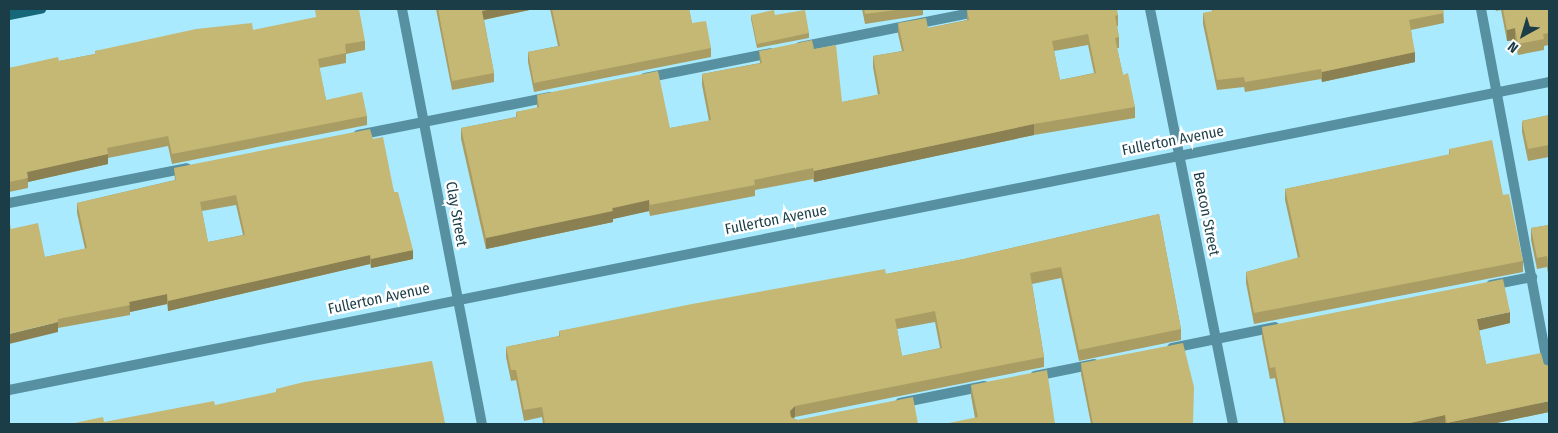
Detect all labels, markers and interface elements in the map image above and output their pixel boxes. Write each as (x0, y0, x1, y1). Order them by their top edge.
north arrow (1498, 10, 1548, 60)
text: N (1505, 38, 1522, 56)
street label: Fullerton Avenue (1121, 122, 1225, 160)
street label: Beacon Street (1189, 170, 1223, 258)
street label: Clay Street (441, 180, 471, 248)
street label: Fullerton Avenue (724, 201, 828, 239)
street label: Fullerton Avenue (327, 279, 431, 319)

